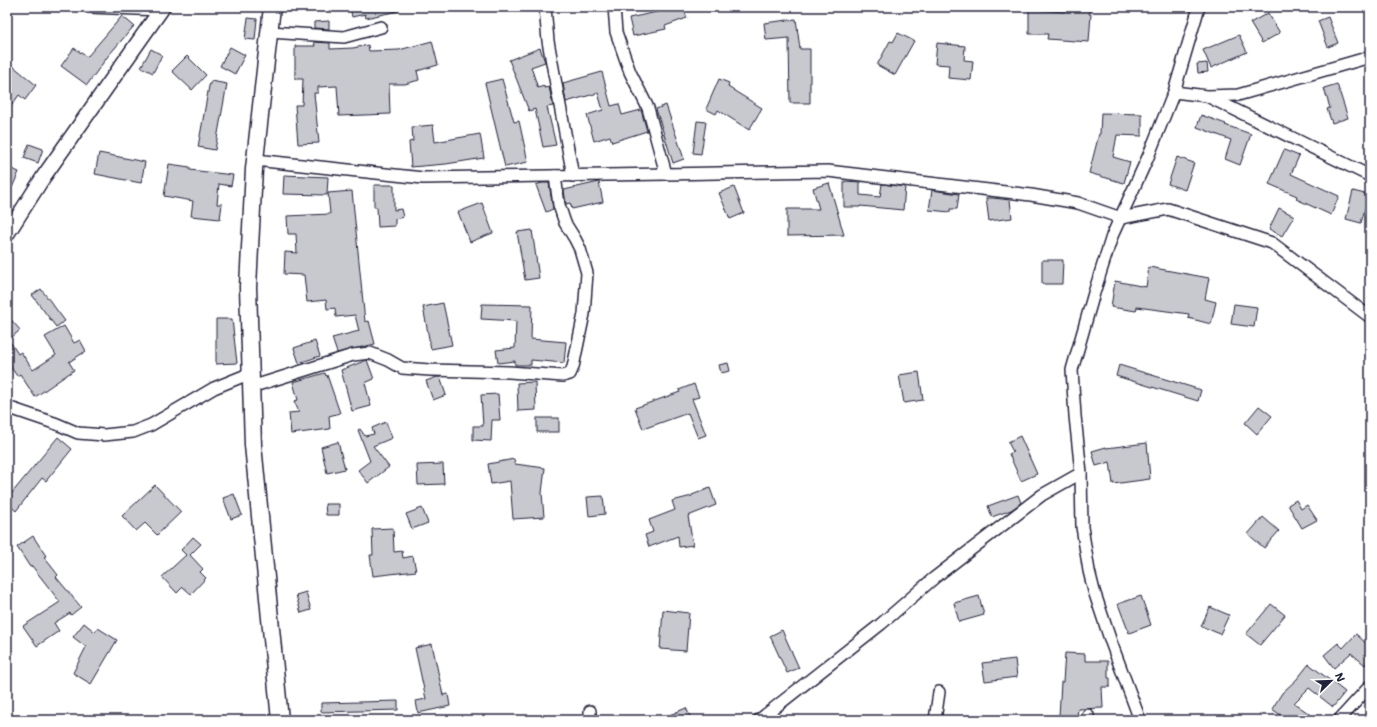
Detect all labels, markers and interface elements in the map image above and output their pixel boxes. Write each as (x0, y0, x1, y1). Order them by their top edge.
north arrow (1311, 661, 1351, 701)
text: N (1331, 670, 1348, 684)

